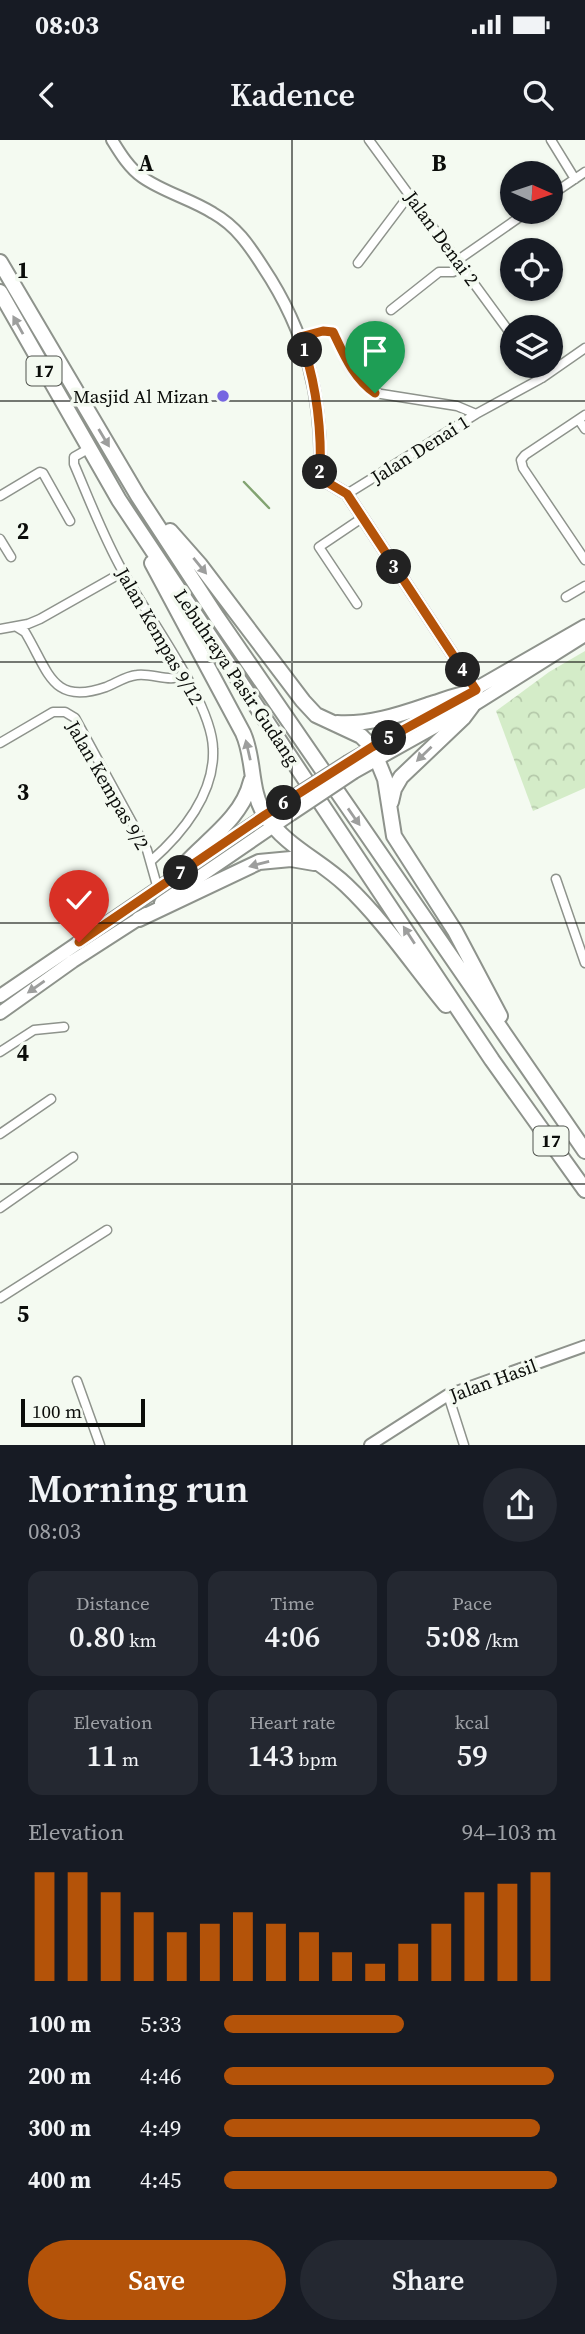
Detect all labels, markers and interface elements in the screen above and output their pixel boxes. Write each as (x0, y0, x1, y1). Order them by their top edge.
text: 08:03 (35, 7, 99, 43)
text: Kadence (230, 73, 355, 117)
icon: back (28, 76, 66, 114)
icon: search (519, 76, 557, 114)
text: A (138, 147, 154, 179)
text: B (432, 147, 447, 179)
north arrow (500, 161, 564, 224)
map controls (500, 161, 563, 378)
street label: Jalan Denai 2 (398, 185, 485, 291)
button: locate (500, 238, 563, 301)
text: 1 (17, 254, 29, 286)
button: layers (500, 315, 563, 378)
one-way arrow (12, 316, 24, 335)
pin (345, 321, 405, 393)
pin: 1 (288, 332, 322, 368)
icon: arrive (356, 332, 394, 370)
text: 1 (299, 336, 310, 362)
road number: 17 (26, 356, 61, 386)
place label: Masjid Al Mizan (73, 383, 209, 409)
marker: Masjid Al Mizan (215, 388, 231, 404)
street label: Jalan Denai 1 (365, 409, 474, 490)
one-way arrow (97, 428, 110, 447)
pin: 2 (302, 454, 338, 490)
text: 2 (314, 458, 325, 484)
text: 2 (17, 515, 29, 547)
pin: 3 (376, 550, 412, 584)
text: 3 (388, 553, 399, 579)
one-way arrow (192, 557, 207, 574)
street label: Jalan Kempas 9/12 (110, 562, 210, 709)
street label: Lebuhraya Pasir Gudang (168, 584, 306, 770)
pin: 4 (446, 652, 480, 688)
text: 4 (457, 656, 468, 682)
street label: Jalan Kempas 9/2 (60, 715, 155, 854)
pin: 5 (372, 720, 406, 756)
text: 5 (383, 724, 394, 750)
one-way arrow (243, 739, 254, 761)
one-way arrow (416, 746, 433, 762)
text: 3 (17, 776, 29, 808)
pin: 6 (266, 786, 302, 820)
text: 6 (278, 789, 289, 815)
one-way arrow (347, 808, 360, 827)
pin: 7 (164, 856, 198, 890)
text: 7 (175, 859, 186, 885)
one-way arrow (247, 859, 269, 870)
pin (49, 870, 109, 942)
icon: check (60, 881, 98, 919)
one-way arrow (403, 925, 416, 945)
one-way arrow (27, 980, 46, 994)
text: 4 (17, 1037, 29, 1069)
road number: 17 (534, 1126, 568, 1156)
text: 5 (17, 1298, 29, 1330)
street label: Jalan Hasil (445, 1352, 541, 1408)
scale bar (21, 1396, 145, 1428)
text: 100 m (32, 1398, 82, 1424)
text: Morning run (28, 1463, 249, 1515)
button: share (483, 1468, 557, 1542)
text: 08:03 (28, 1515, 81, 1547)
text: Distance (76, 1590, 150, 1616)
text: Time (271, 1590, 314, 1616)
text: Pace (452, 1590, 492, 1616)
text: 0.80 (69, 1616, 125, 1657)
text: 4:06 (265, 1616, 320, 1657)
text: 5:08 (425, 1616, 481, 1657)
text: km (125, 1627, 157, 1653)
text: /km (481, 1627, 519, 1653)
text: Elevation (73, 1709, 153, 1735)
text: Heart rate (249, 1709, 336, 1735)
text: kcal (455, 1709, 489, 1735)
text: 11 (86, 1735, 118, 1776)
text: 143 (247, 1735, 294, 1776)
text: 59 (457, 1735, 488, 1776)
text: m (118, 1746, 139, 1772)
text: bpm (294, 1746, 338, 1772)
text: Elevation (28, 1816, 124, 1848)
text: 94–103 m (462, 1816, 557, 1848)
text: 100 m (28, 2008, 91, 2040)
text: 5:33 (140, 2008, 181, 2040)
text: 200 m (28, 2060, 91, 2092)
text: 4:46 (140, 2060, 181, 2092)
text: 300 m (28, 2112, 91, 2144)
text: 4:49 (140, 2112, 181, 2144)
text: 400 m (28, 2164, 91, 2196)
text: 4:45 (140, 2164, 181, 2196)
button: Save (28, 2240, 286, 2320)
button: Share (300, 2240, 557, 2320)

